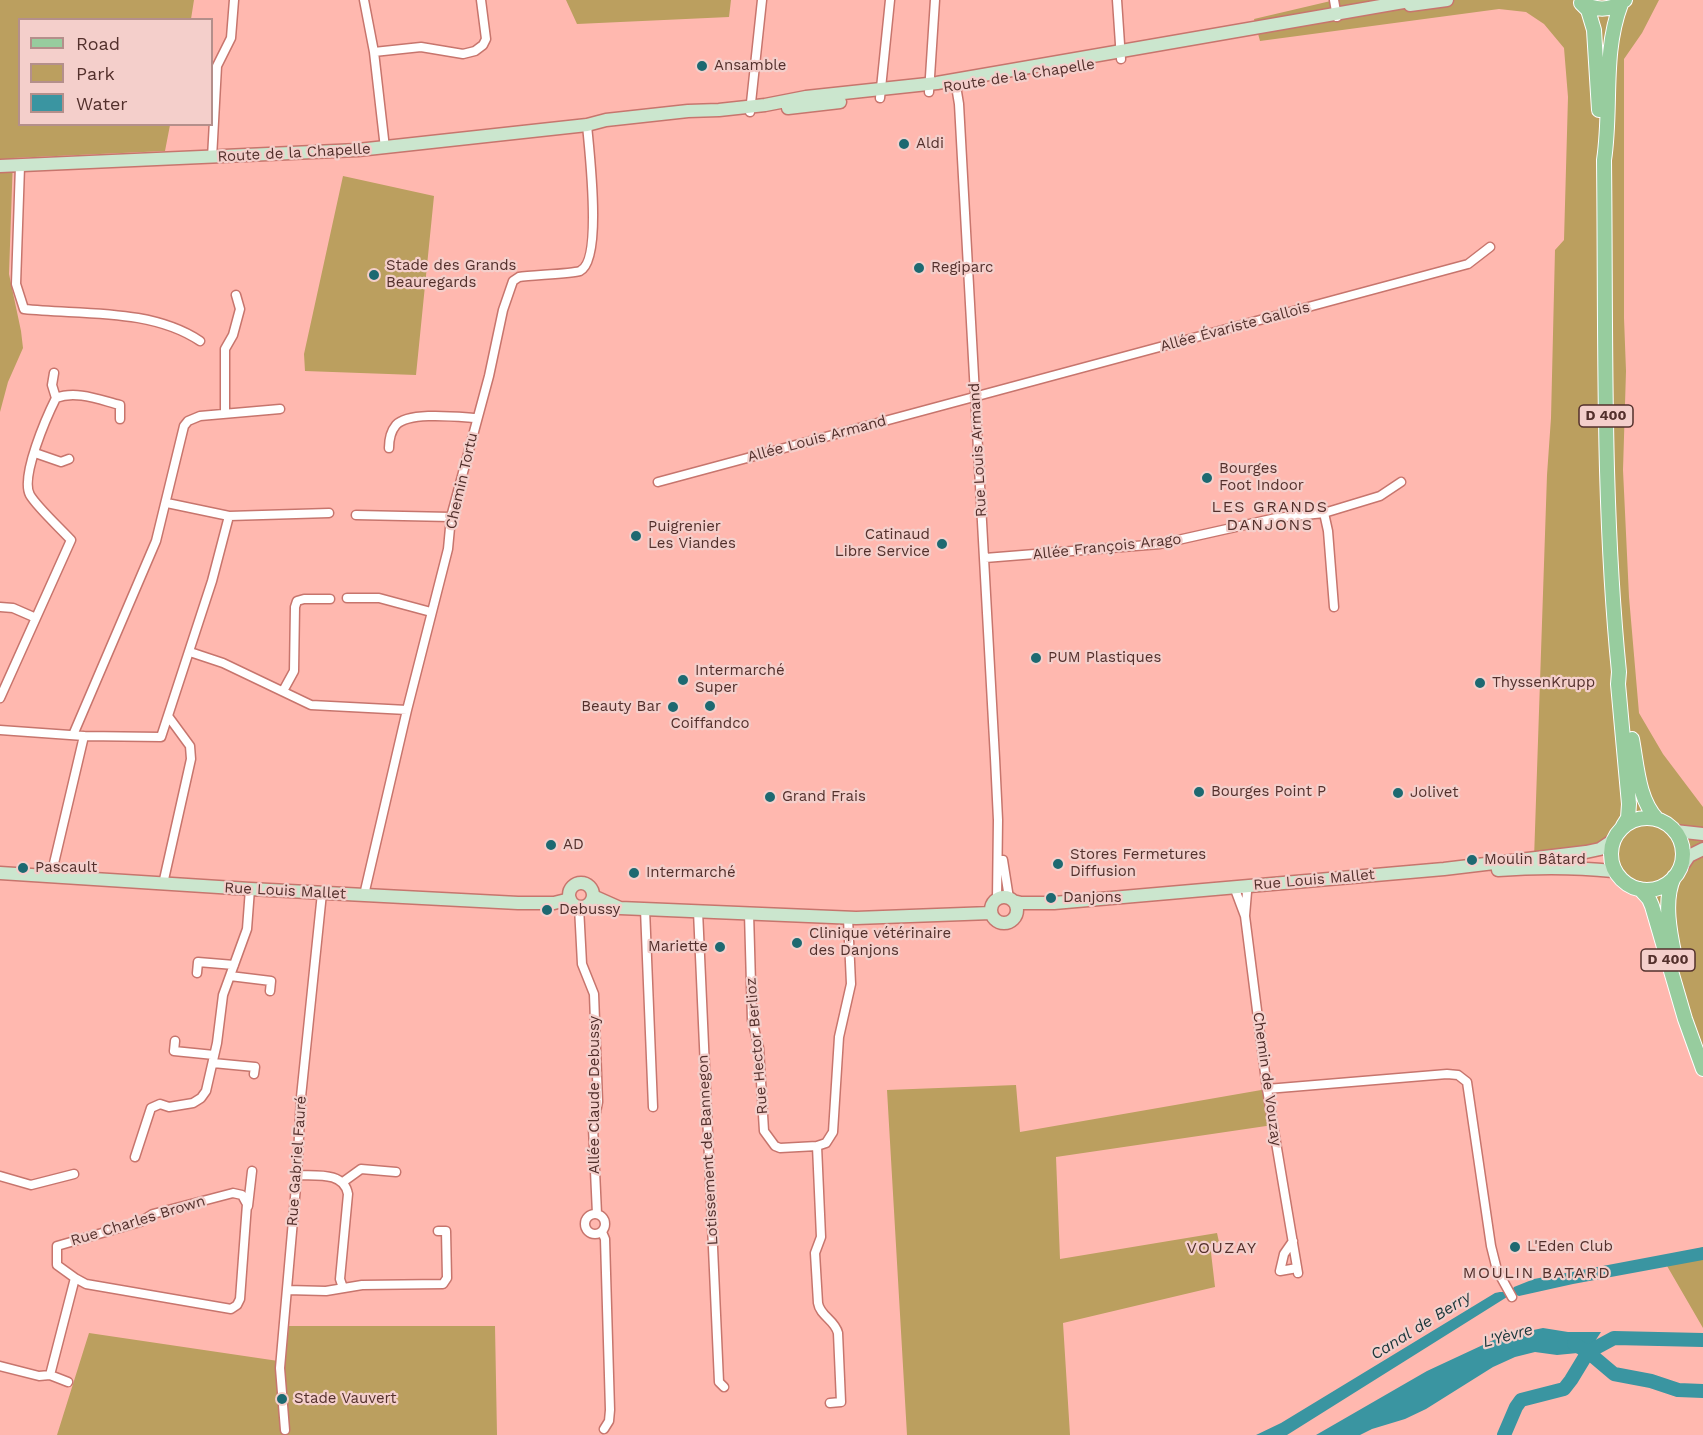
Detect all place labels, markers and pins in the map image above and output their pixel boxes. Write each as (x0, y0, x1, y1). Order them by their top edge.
place label: Ansamble (714, 57, 787, 75)
marker: Ansamble (695, 59, 709, 73)
place label: Aldi (916, 135, 944, 153)
marker: Aldi (897, 137, 911, 151)
place label: Stade des Grands Beauregards (386, 257, 516, 292)
place label: Regiparc (931, 259, 994, 277)
marker: Regiparc (912, 261, 926, 275)
marker: Stade des Grands Beauregards (367, 268, 381, 282)
place label: Bourges Foot Indoor (1219, 460, 1304, 495)
marker: Bourges Foot Indoor (1200, 471, 1214, 485)
place label: Puigrenier Les Viandes (648, 518, 736, 553)
place label: Catinaud Libre Service (835, 526, 930, 561)
marker: Puigrenier Les Viandes (629, 529, 643, 543)
marker: Catinaud Libre Service (935, 537, 949, 551)
place label: PUM Plastiques (1048, 649, 1161, 667)
marker: PUM Plastiques (1029, 651, 1043, 665)
place label: Intermarché Super (695, 662, 785, 697)
marker: Intermarché Super (676, 673, 690, 687)
place label: ThyssenKrupp (1492, 674, 1595, 692)
marker: ThyssenKrupp (1473, 676, 1487, 690)
place label: Beauty Bar (581, 698, 661, 716)
marker: Coiffandco (703, 699, 717, 713)
marker: Beauty Bar (666, 700, 680, 714)
place label: Coiffandco (670, 715, 750, 733)
place label: Bourges Point P (1211, 783, 1326, 801)
place label: Jolivet (1410, 784, 1458, 802)
marker: Bourges Point P (1192, 785, 1206, 799)
marker: Jolivet (1391, 786, 1405, 800)
place label: Grand Frais (782, 788, 866, 806)
marker: Grand Frais (763, 790, 777, 804)
place label: AD (563, 836, 584, 854)
marker: AD (544, 838, 558, 852)
place label: Stores Fermetures Diffusion (1070, 846, 1206, 881)
place label: Moulin Bâtard (1484, 851, 1586, 869)
marker: Moulin Bâtard (1465, 853, 1479, 867)
marker: Stores Fermetures Diffusion (1051, 857, 1065, 871)
place label: Pascault (35, 859, 97, 877)
marker: Pascault (16, 861, 30, 875)
place label: Intermarché (646, 864, 736, 882)
marker: Intermarché (627, 866, 641, 880)
place label: Danjons (1063, 889, 1122, 907)
marker: Danjons (1044, 891, 1058, 905)
place label: Debussy (559, 901, 620, 919)
marker: Debussy (540, 903, 554, 917)
place label: Clinique vétérinaire des Danjons (809, 925, 951, 960)
marker: Clinique vétérinaire des Danjons (790, 936, 804, 950)
place label: Mariette (648, 938, 708, 956)
marker: Mariette (713, 940, 727, 954)
place label: L'Eden Club (1527, 1238, 1613, 1256)
marker: L'Eden Club (1508, 1240, 1522, 1254)
place label: Stade Vauvert (294, 1390, 397, 1408)
marker: Stade Vauvert (275, 1392, 289, 1406)

